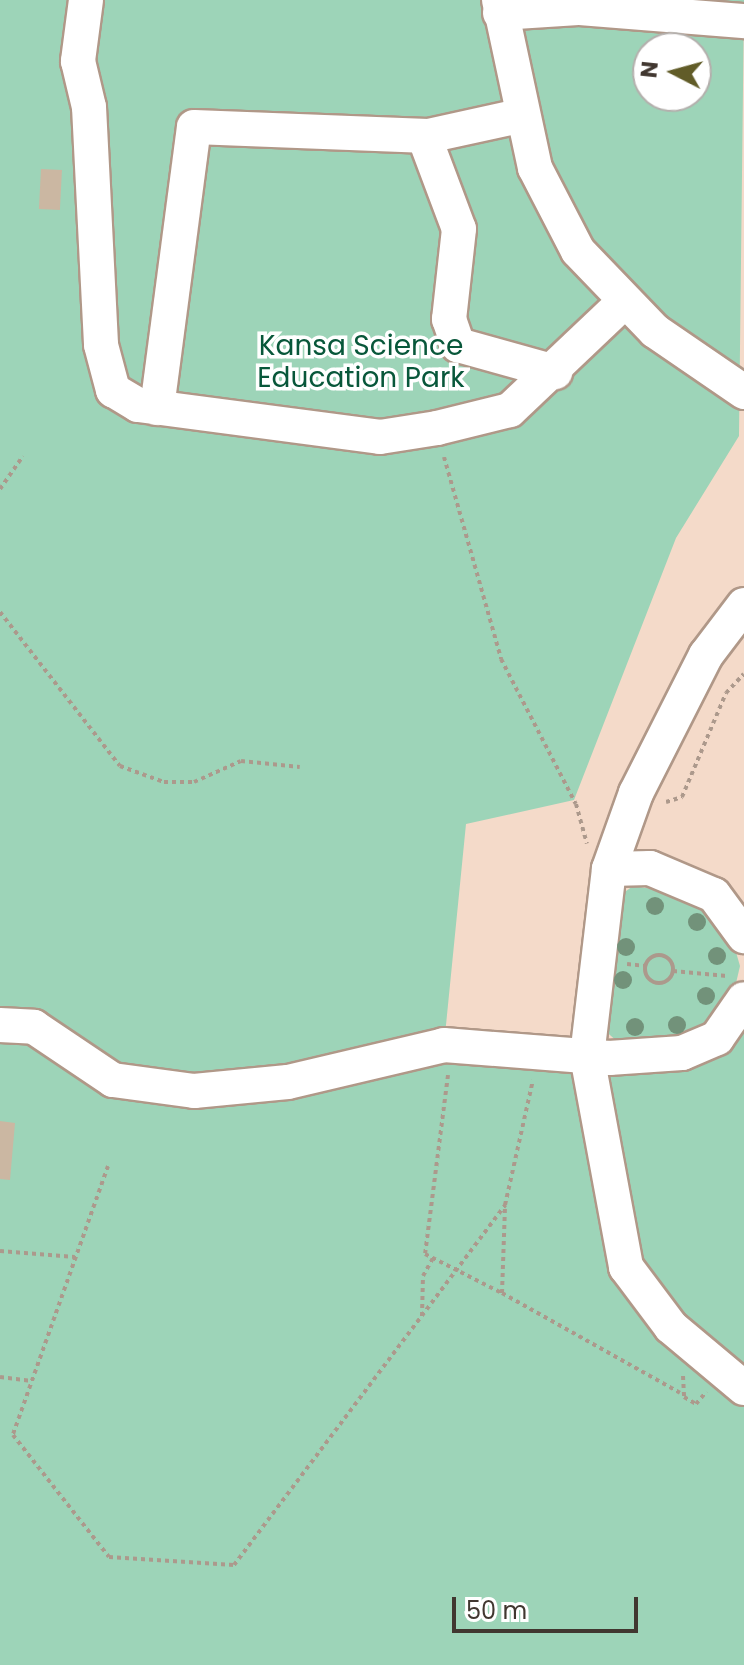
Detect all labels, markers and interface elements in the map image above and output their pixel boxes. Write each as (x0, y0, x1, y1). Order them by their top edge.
north arrow (632, 32, 712, 112)
text: N (633, 60, 666, 80)
park label: Kansa Science Education Park (257, 329, 465, 395)
scale bar (456, 1581, 642, 1631)
text: 50 m (466, 1594, 527, 1627)

